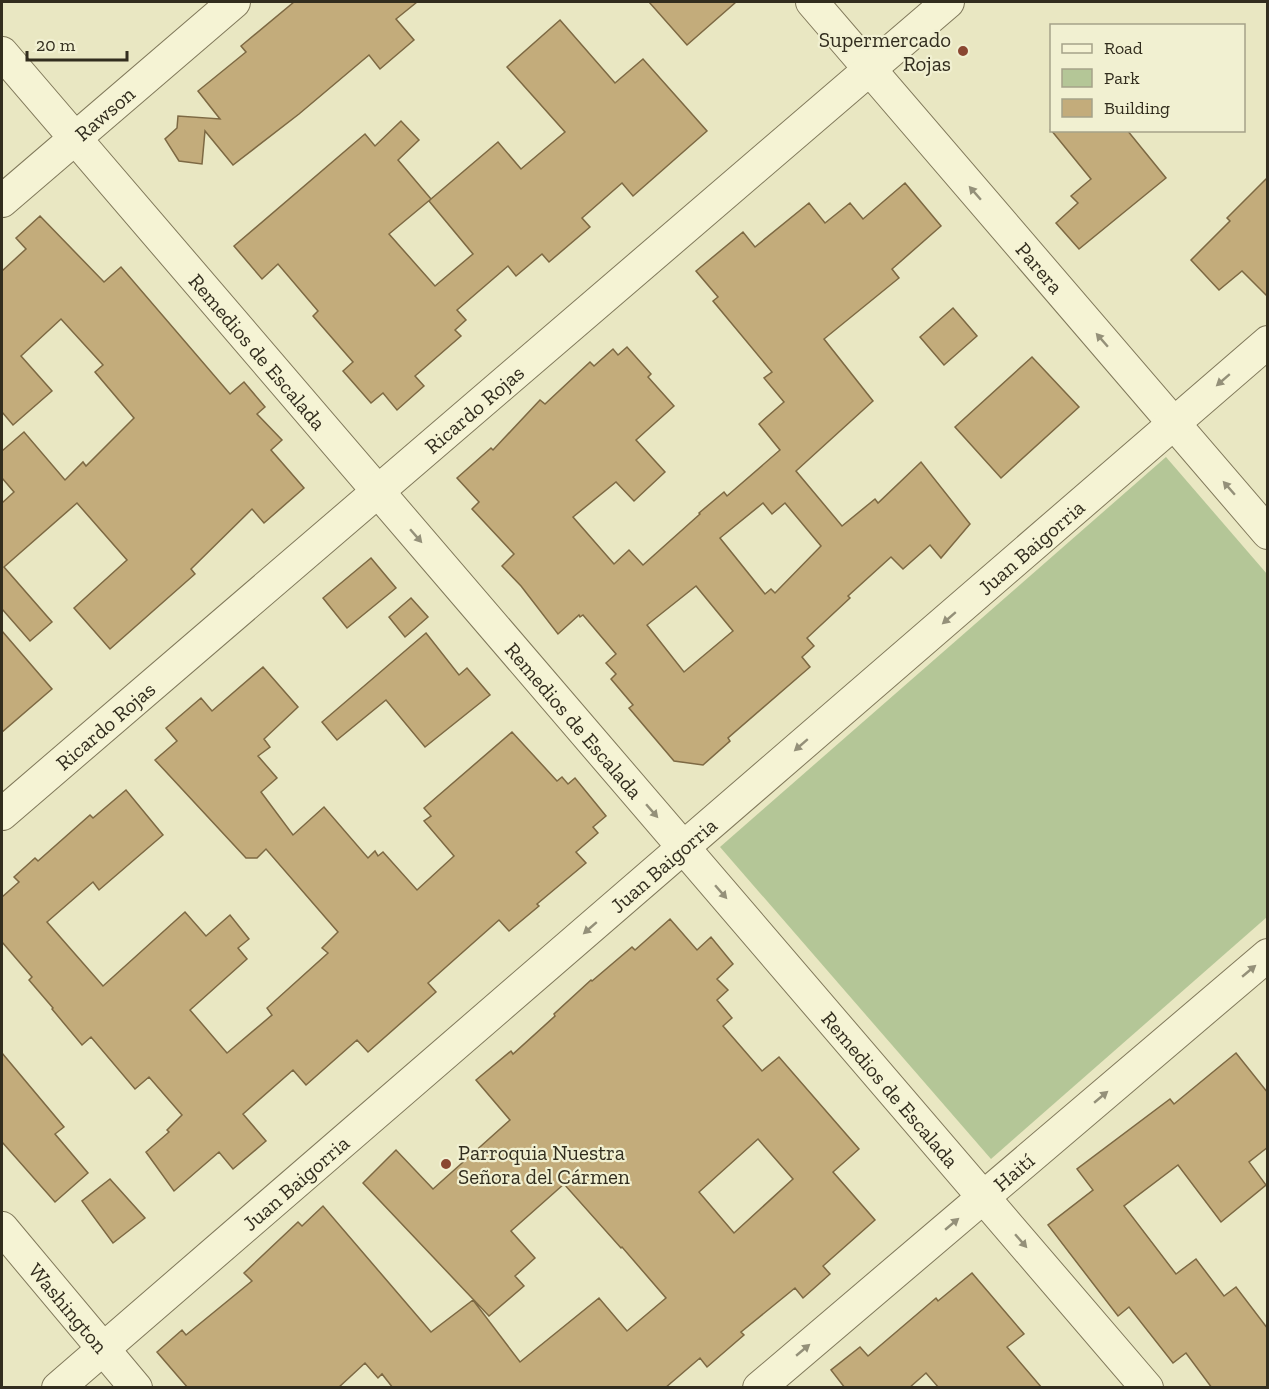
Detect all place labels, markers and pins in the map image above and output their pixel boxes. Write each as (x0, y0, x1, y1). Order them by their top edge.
place label: Supermercado Rojas (819, 27, 951, 77)
marker: Supermercado Rojas (956, 44, 970, 58)
place label: Parroquia Nuestra Señora del Cármen (458, 1140, 630, 1189)
marker: Parroquia Nuestra Señora del Cármen (439, 1157, 453, 1171)

